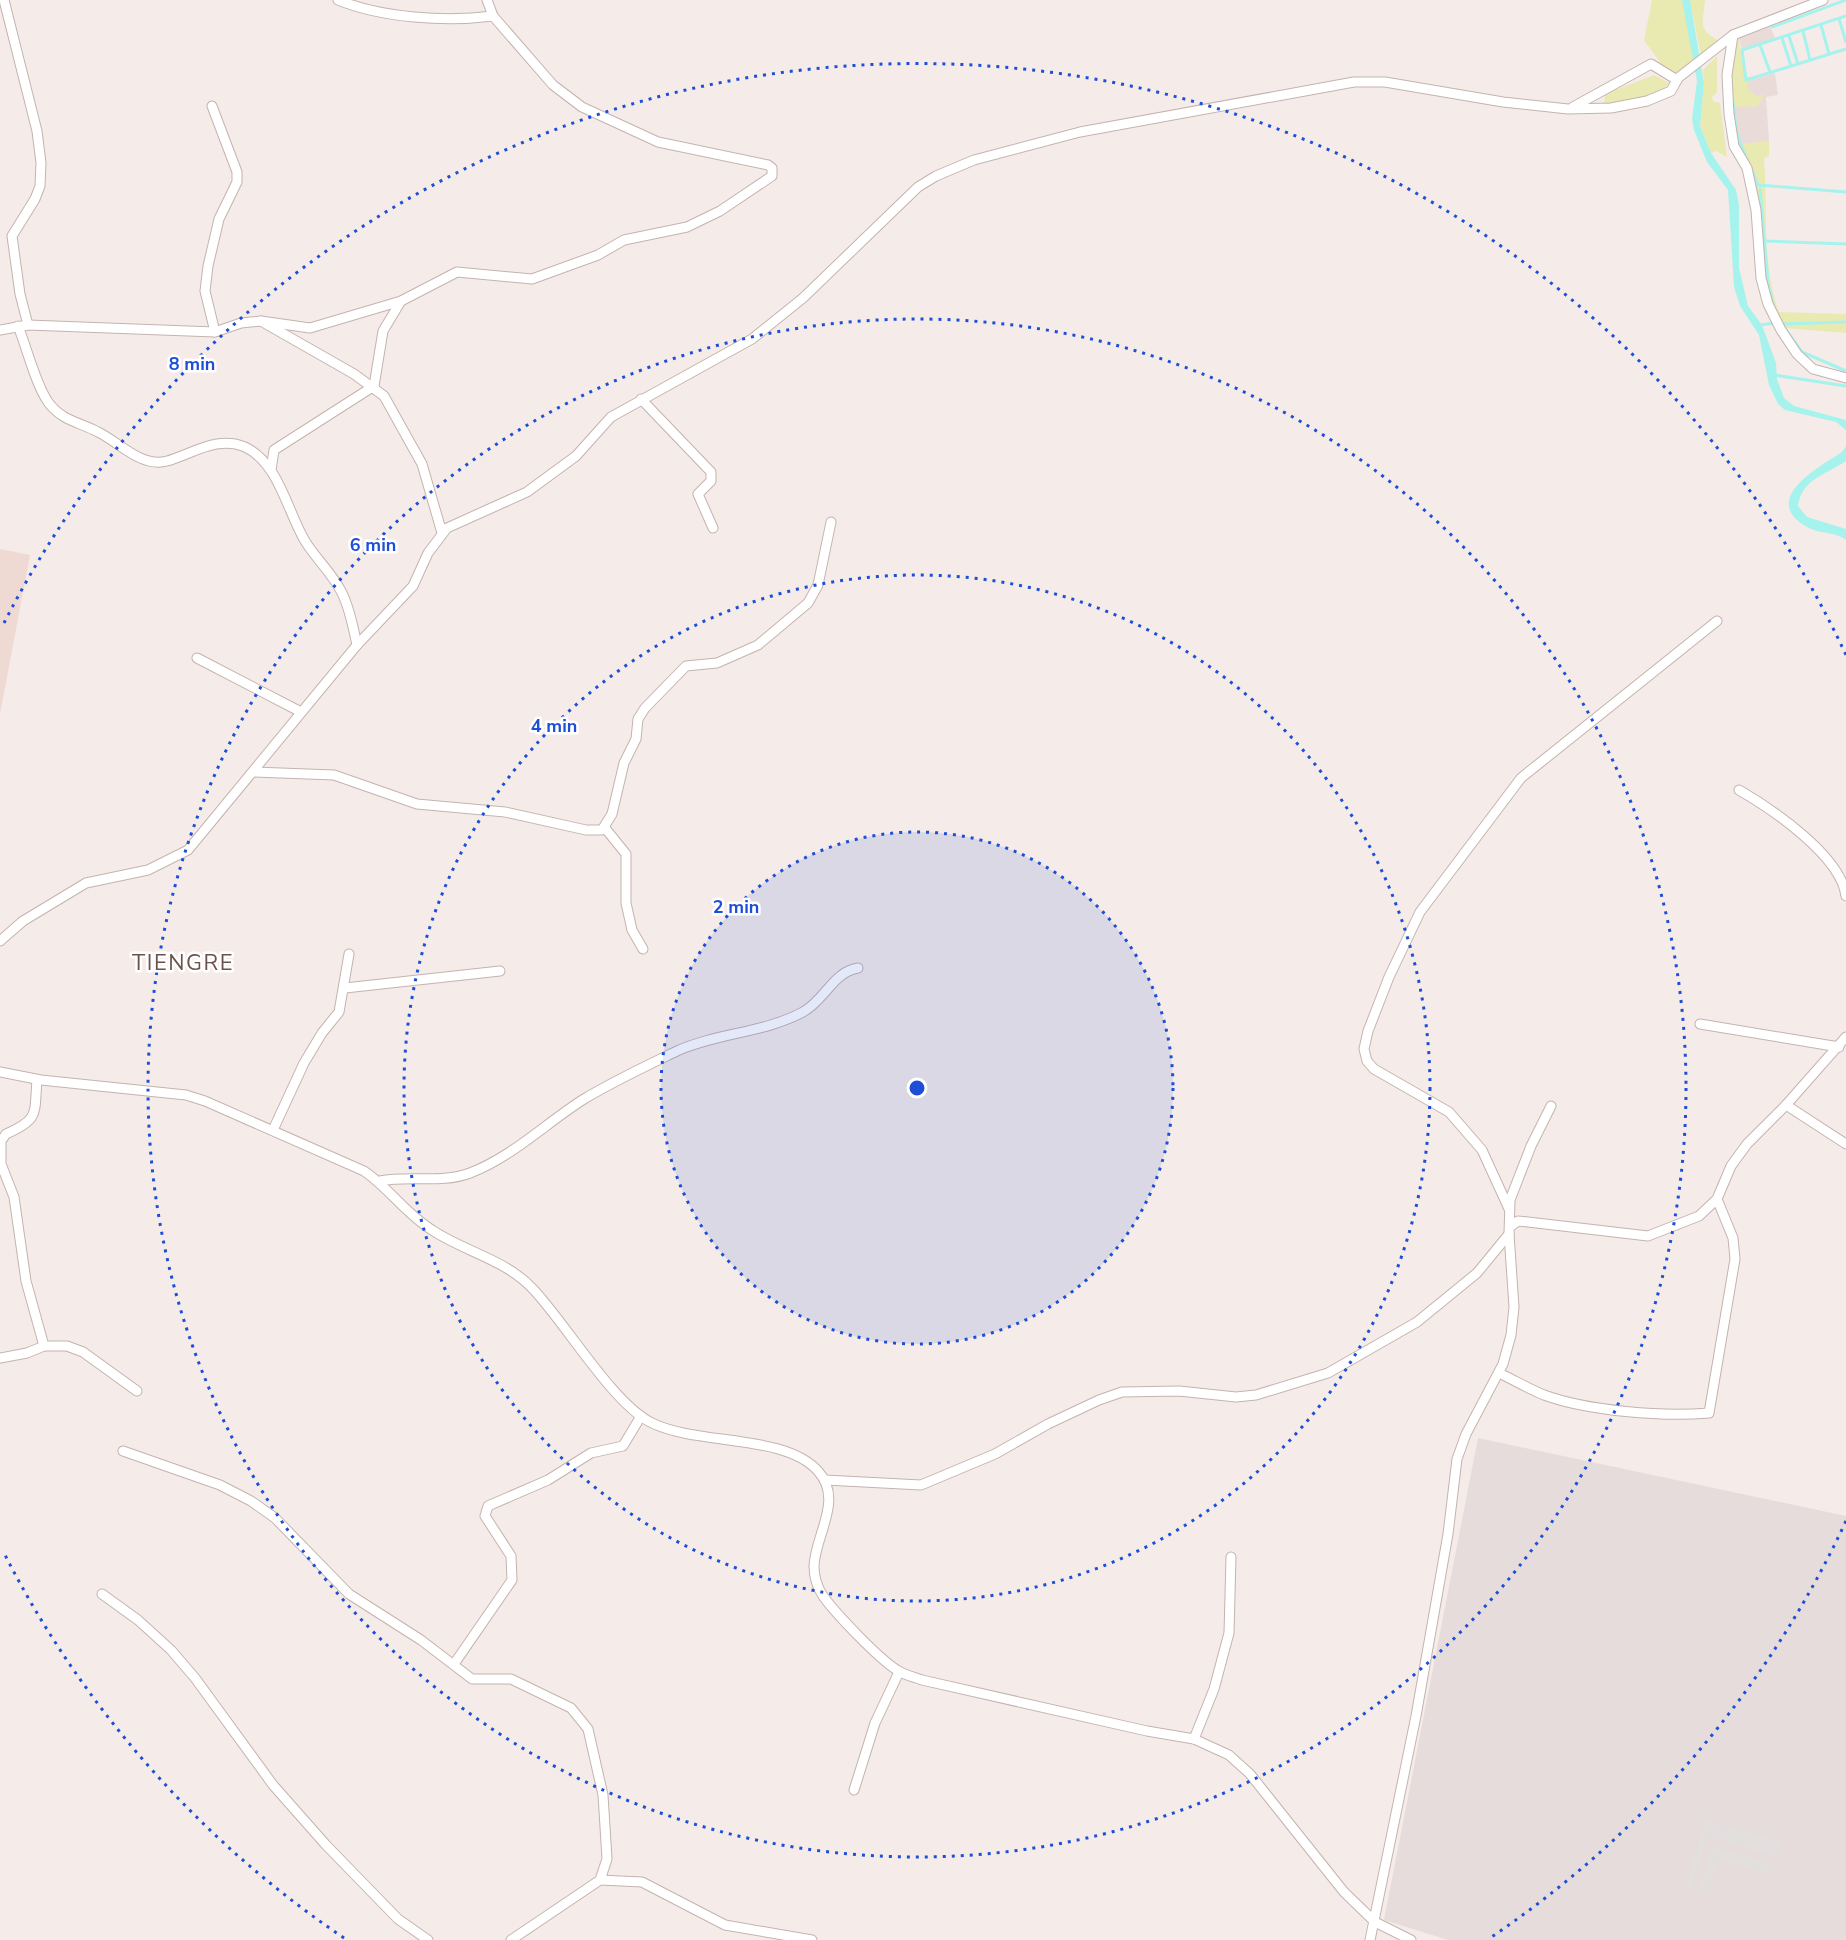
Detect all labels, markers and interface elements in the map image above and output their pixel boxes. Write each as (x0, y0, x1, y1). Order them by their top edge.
text: 8 min (169, 352, 215, 376)
text: 6 min (350, 533, 396, 557)
text: 4 min (531, 714, 577, 738)
text: 2 min (713, 895, 759, 919)
district label: TIENGRE (132, 948, 234, 978)
centre of rings (907, 1078, 927, 1098)

